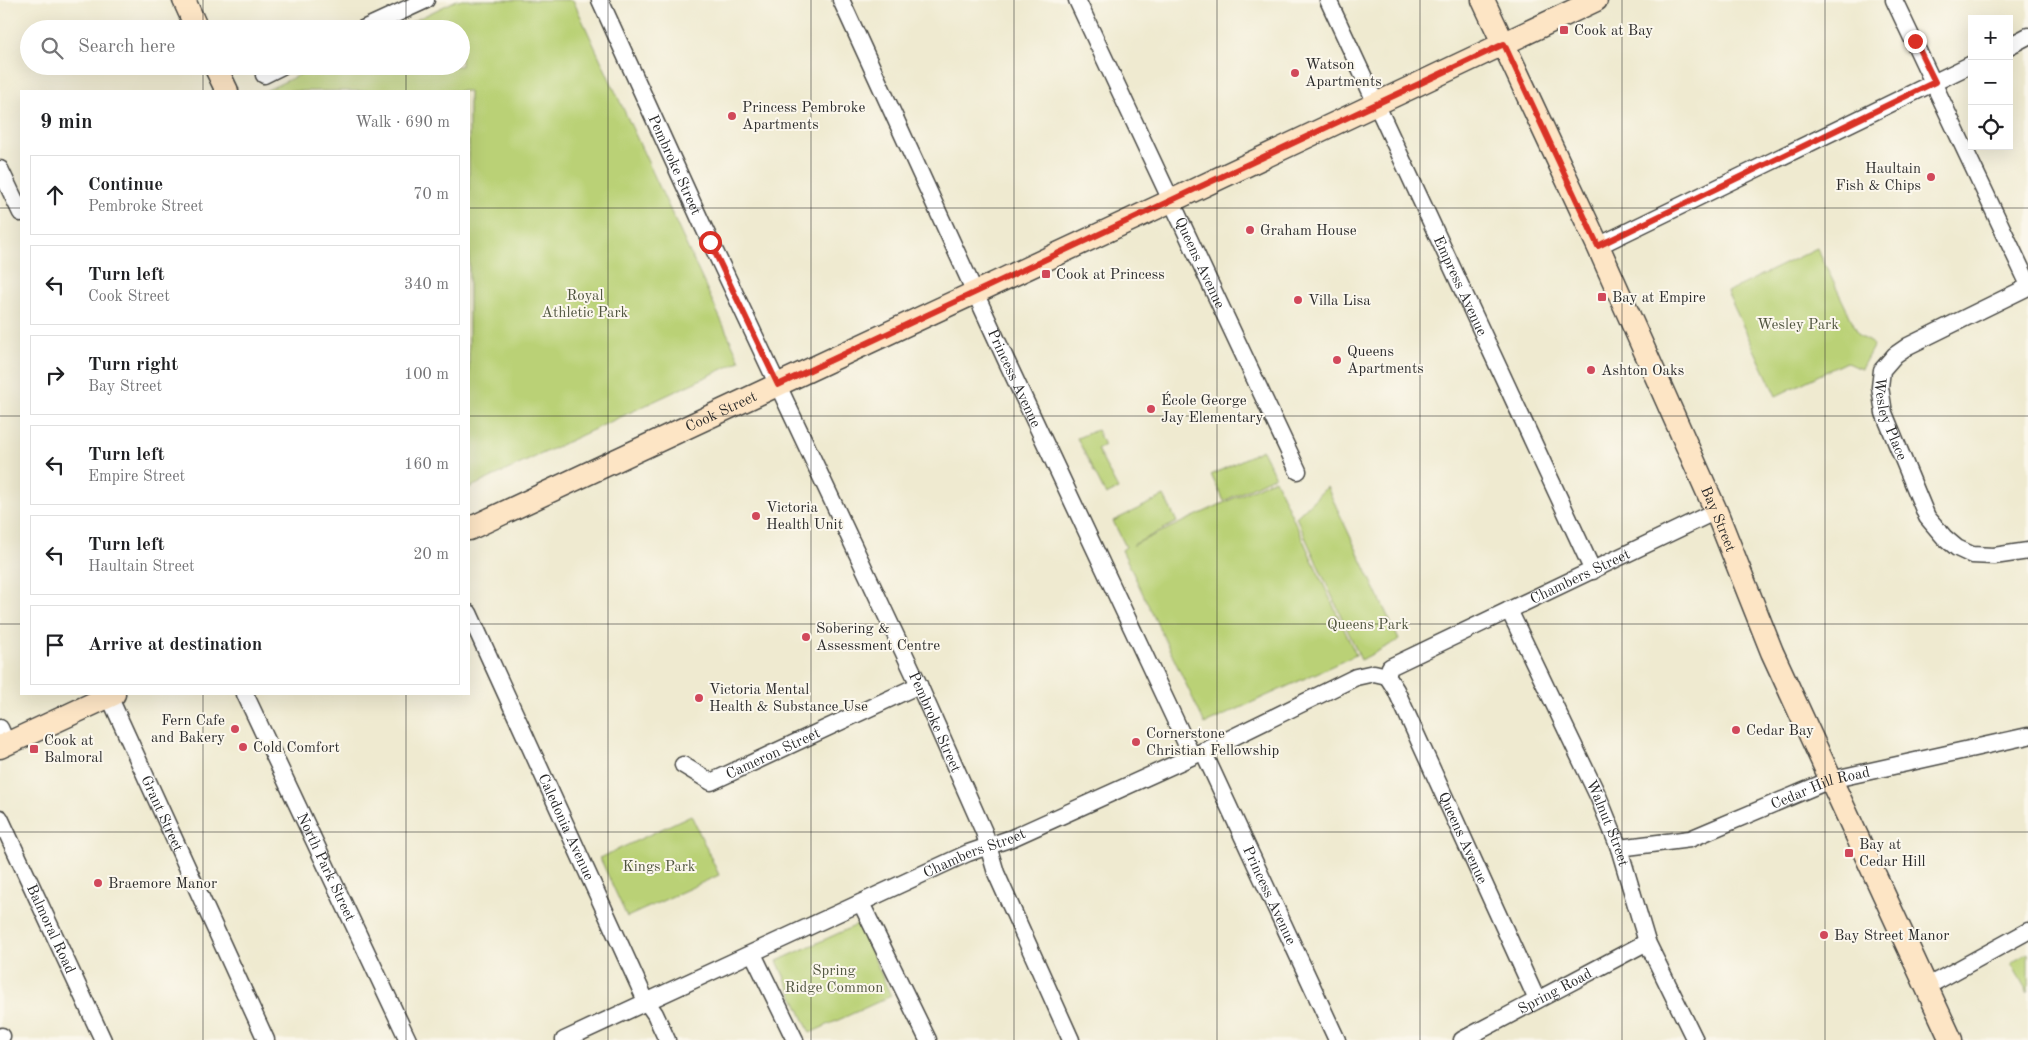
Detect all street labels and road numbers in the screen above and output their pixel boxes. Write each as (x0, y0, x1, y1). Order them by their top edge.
street label: Pembroke Street (644, 113, 703, 218)
street label: Queens Avenue (1171, 215, 1227, 311)
street label: Empress Avenue (1430, 234, 1489, 339)
street label: Princess Avenue (984, 327, 1043, 430)
street label: Wesley Place (1870, 376, 1909, 463)
street label: Cook Street (684, 390, 759, 436)
street label: Bay Street (1697, 484, 1737, 554)
street label: Chambers Street (1528, 547, 1633, 608)
street label: Pembroke Street (905, 670, 963, 775)
street label: Cameron Street (724, 726, 823, 783)
street label: Cedar Hill Road (1769, 765, 1872, 813)
street label: Caledonia Avenue (534, 772, 596, 883)
street label: Grant Street (137, 774, 185, 854)
street label: Walnut Street (1583, 778, 1630, 868)
street label: Queens Avenue (1435, 790, 1489, 887)
street label: North Park Street (293, 811, 357, 924)
street label: Chambers Street (921, 827, 1028, 882)
street label: Princess Avenue (1239, 844, 1298, 948)
street label: Balmoral Road (23, 882, 77, 976)
street label: Spring Road (1516, 966, 1595, 1018)

